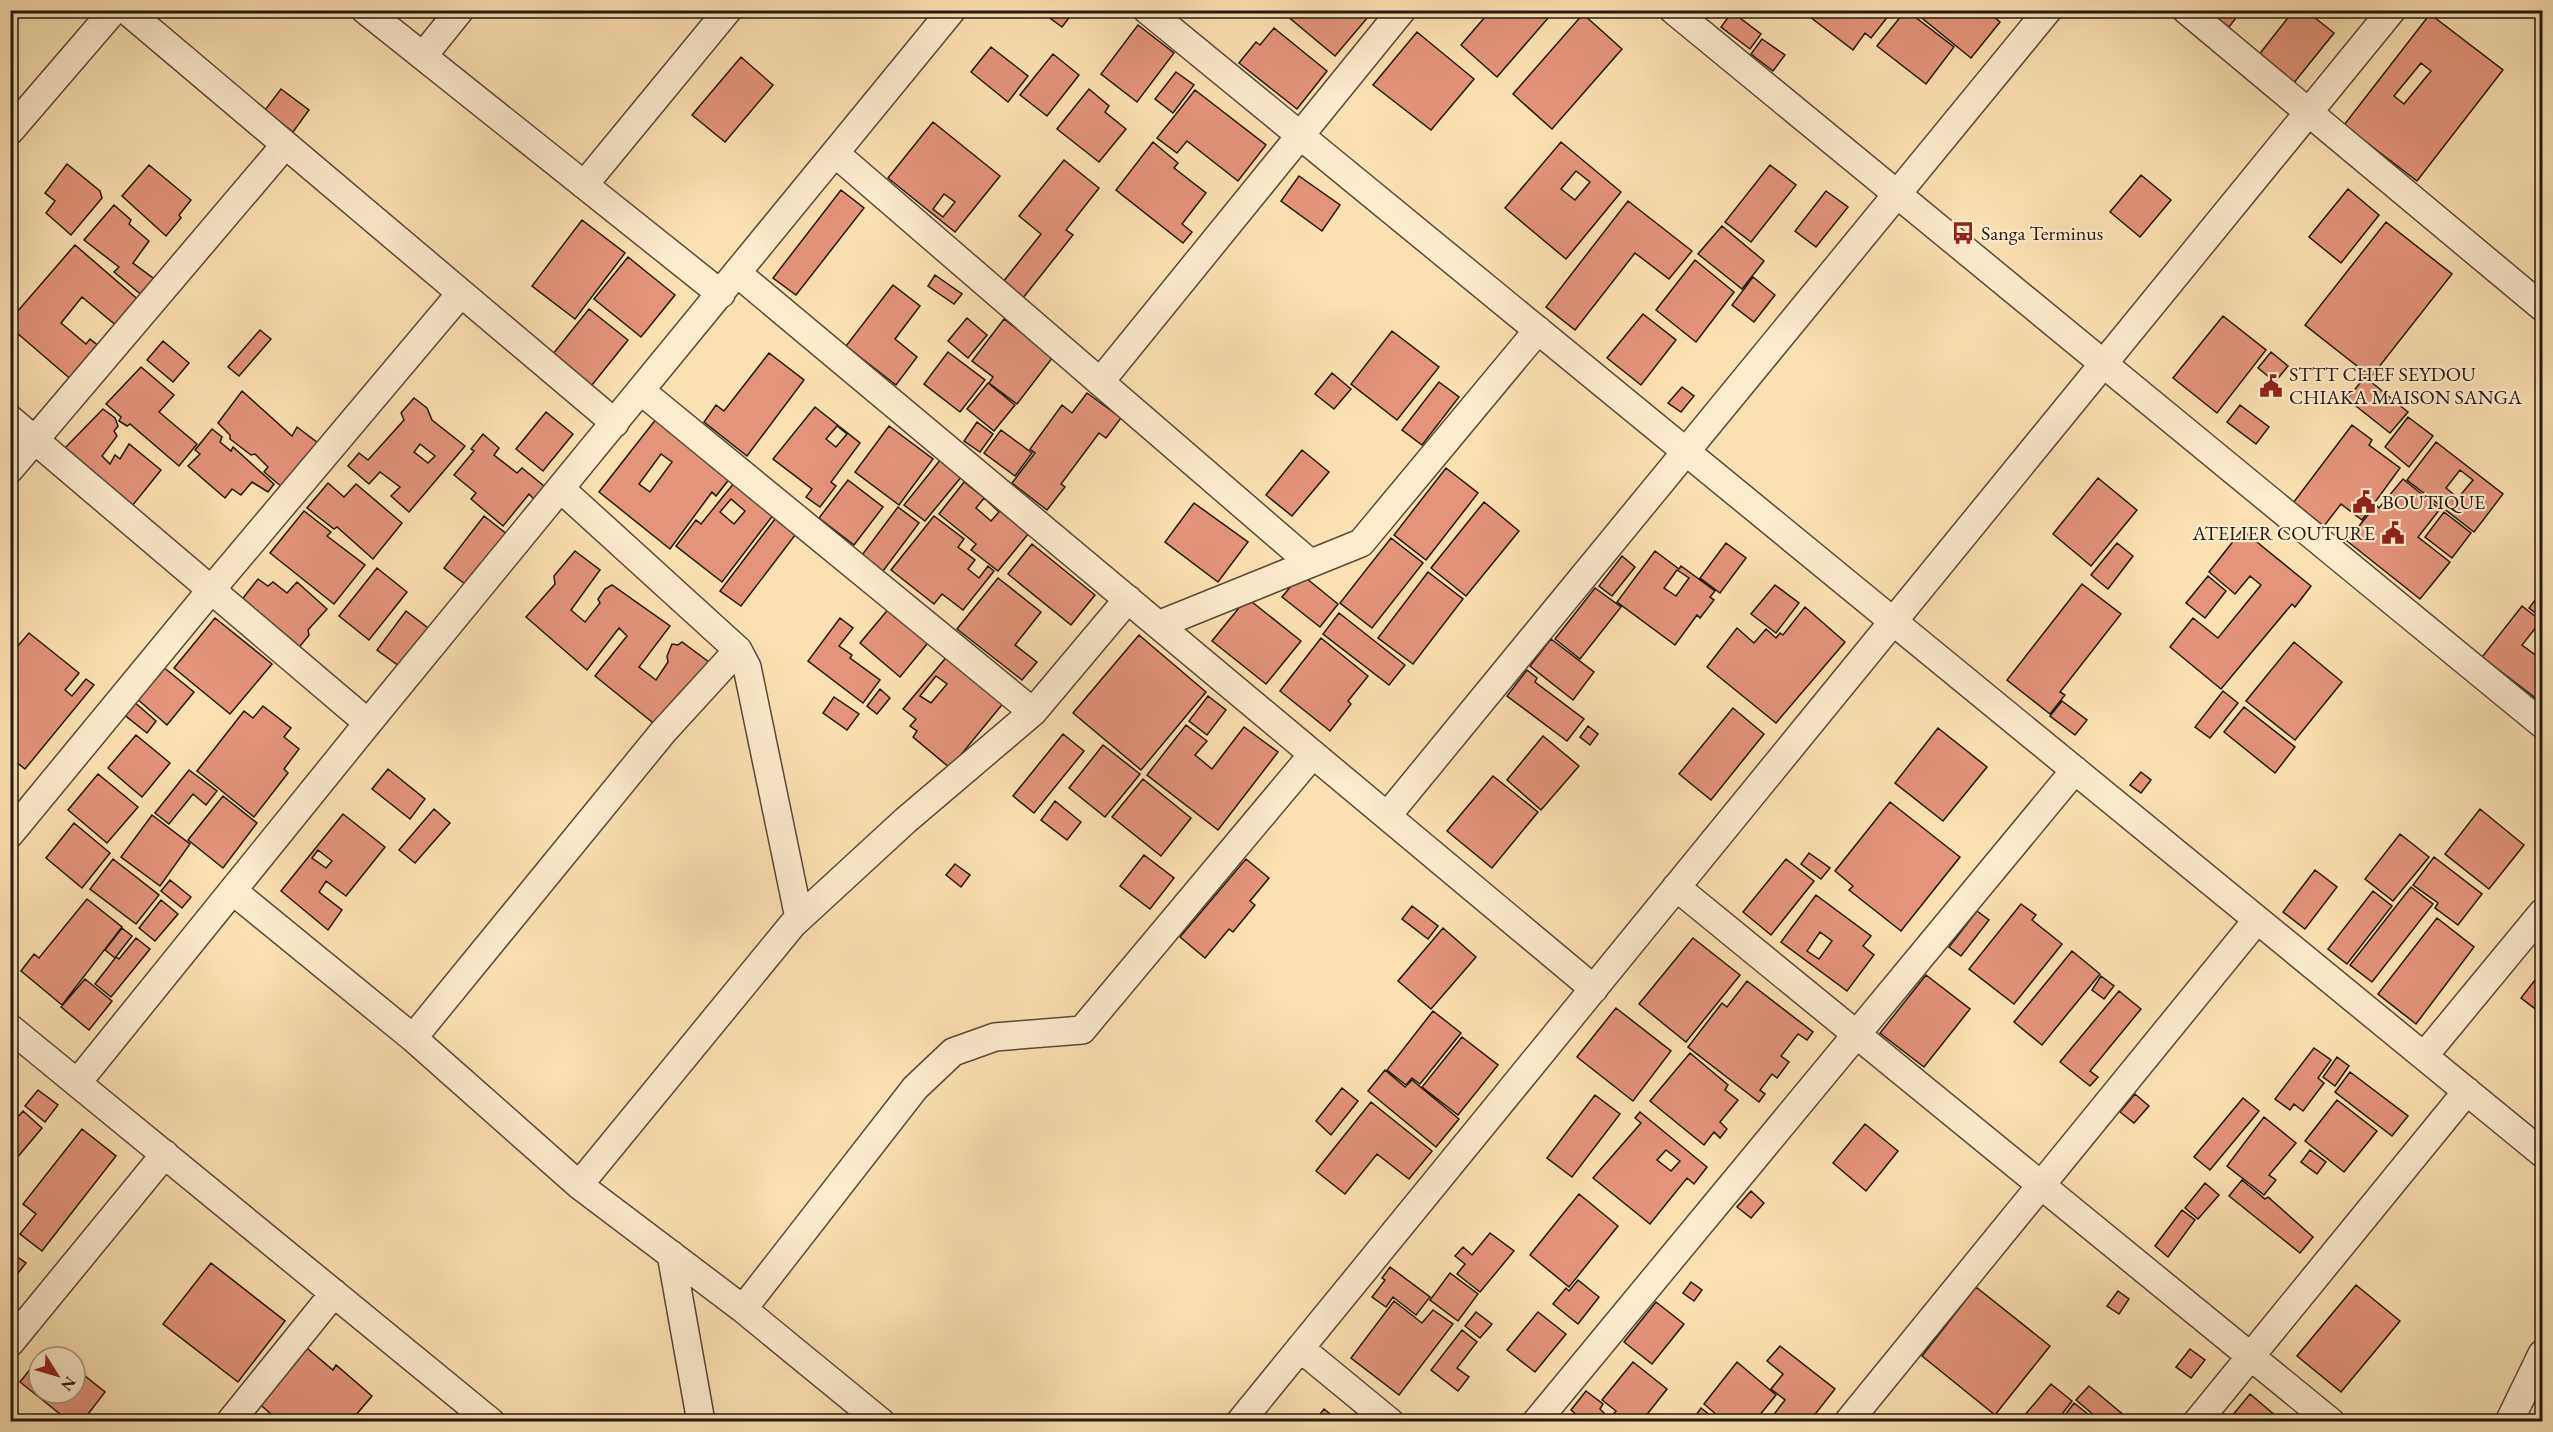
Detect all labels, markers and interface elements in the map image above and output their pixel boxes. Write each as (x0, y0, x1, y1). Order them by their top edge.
bus stop icon: Sanga Terminus (1950, 220, 1976, 246)
place label: Sanga Terminus (1981, 220, 2103, 246)
place label: STTT CHEF SEYDOU CHIAKA MAISON SANGA (2289, 361, 2522, 410)
public building icon: STTT CHEF SEYDOU CHIAKA MAISON SANGA (2258, 373, 2284, 399)
public building icon: BOUTIQUE (2351, 489, 2377, 515)
place label: BOUTIQUE (2382, 489, 2485, 515)
place label: ATELIER COUTURE (2191, 520, 2375, 546)
public building icon: ATELIER COUTURE (2380, 520, 2406, 546)
north arrow (27, 1345, 87, 1405)
text: N (56, 1372, 81, 1395)

